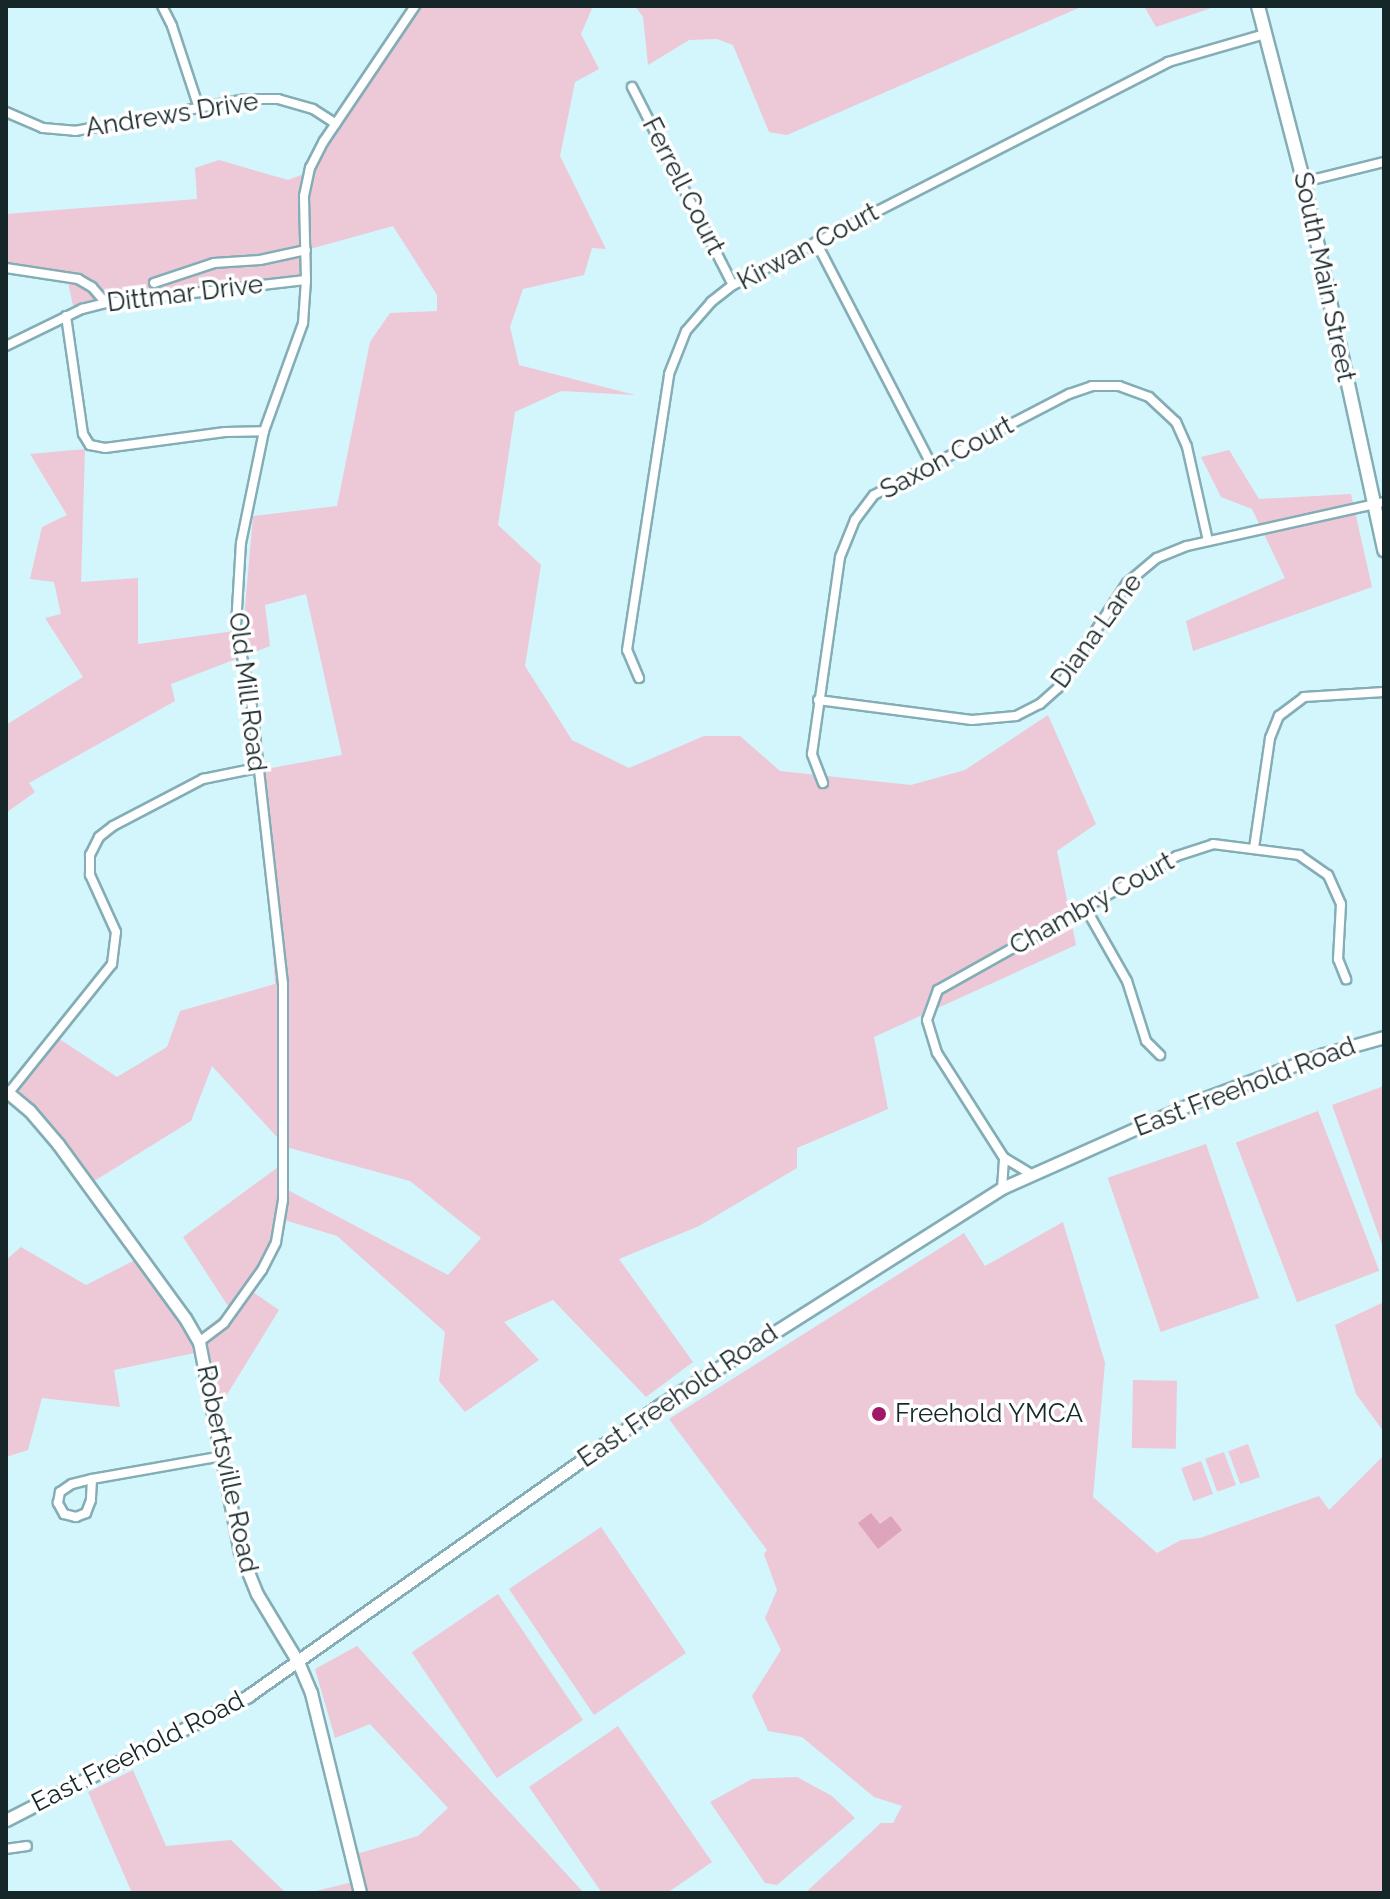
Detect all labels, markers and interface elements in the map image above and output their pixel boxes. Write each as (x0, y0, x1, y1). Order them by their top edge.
street label: Andrews Drive (83, 86, 261, 144)
street label: Ferrell Court (635, 112, 731, 260)
street label: South Main Street (1287, 169, 1361, 385)
street label: Kirwan Court (732, 197, 884, 297)
street label: Dittmar Drive (105, 269, 265, 319)
street label: Saxon Court (875, 410, 1019, 506)
street label: Diana Lane (1045, 568, 1149, 694)
street label: Old Mill Road (222, 610, 272, 774)
street label: Chambry Court (1004, 846, 1180, 962)
street label: East Freehold Road (1130, 1030, 1360, 1144)
street label: East Freehold Road (572, 1318, 784, 1474)
street label: Robertsville Road (190, 1362, 264, 1576)
place label: Freehold YMCA (895, 1398, 1084, 1430)
marker: Freehold YMCA (870, 1405, 888, 1423)
street label: East Freehold Road (27, 1685, 249, 1819)

